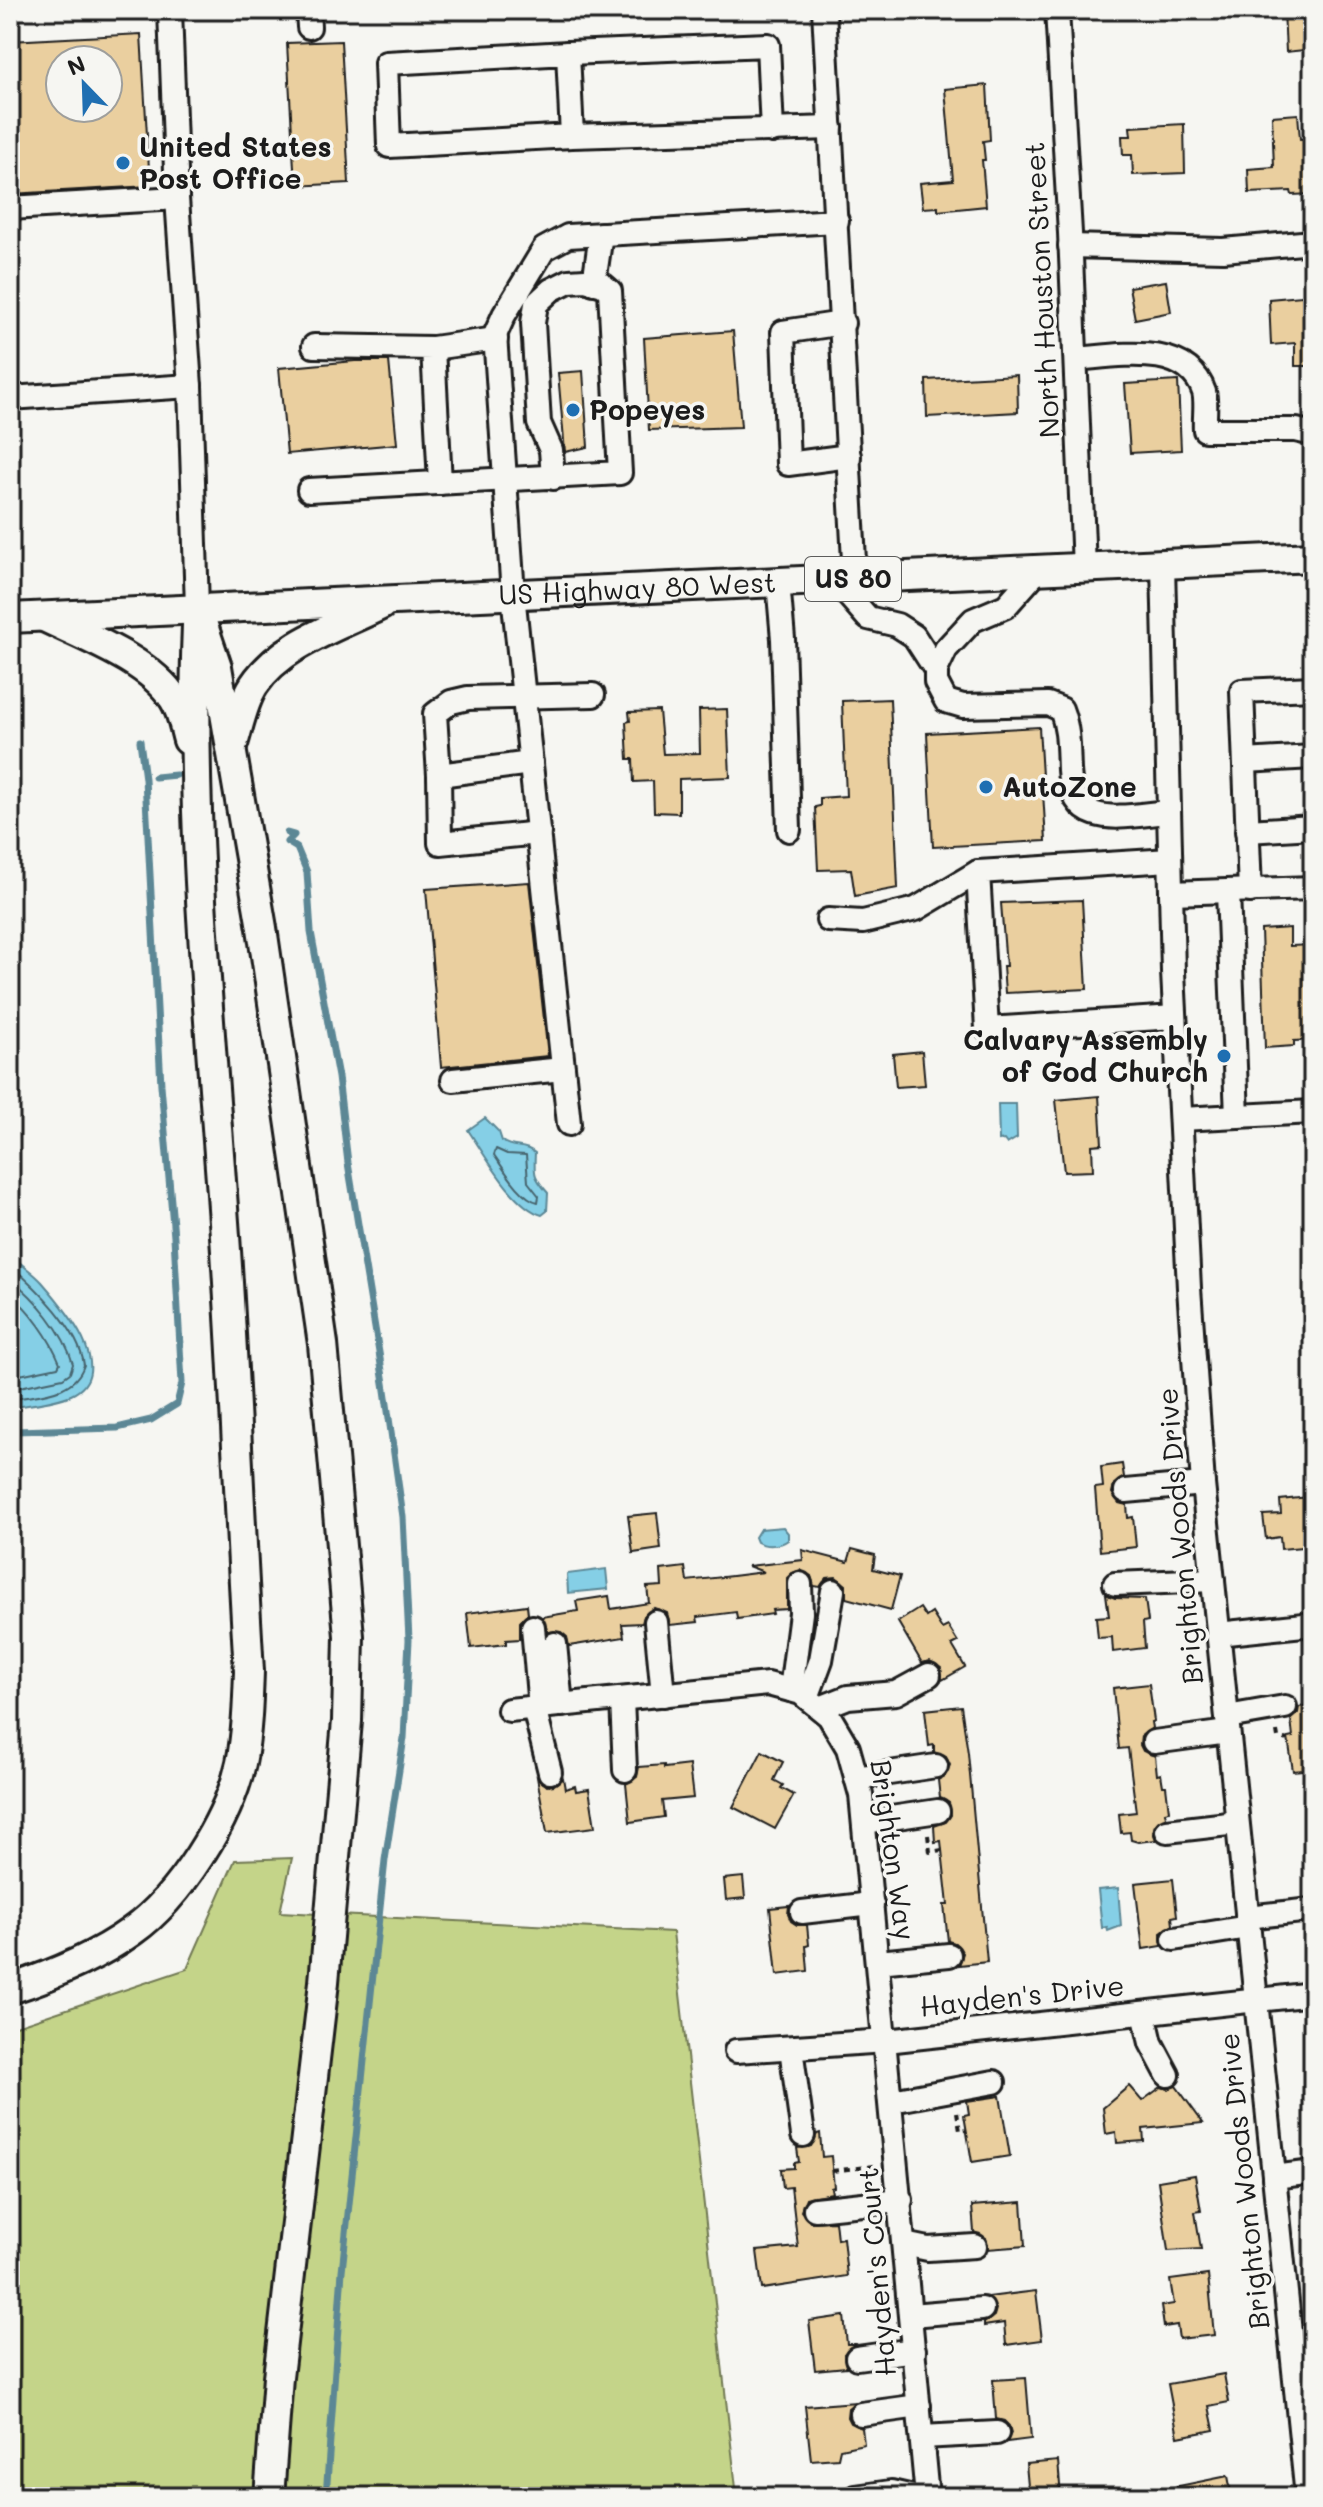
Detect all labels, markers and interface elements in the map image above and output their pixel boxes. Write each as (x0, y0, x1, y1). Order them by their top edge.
north arrow (44, 44, 124, 124)
text: N (63, 49, 89, 82)
place label: United States Post Office (139, 128, 332, 196)
street label: North Houston Street (1015, 141, 1067, 439)
marker: United States Post Office (114, 154, 132, 172)
place label: Popeyes (589, 391, 705, 428)
marker: Popeyes (564, 401, 582, 419)
road number: US 80 (805, 557, 901, 601)
street label: US Highway 80 West (498, 563, 777, 612)
place label: AutoZone (1002, 768, 1137, 804)
marker: AutoZone (977, 778, 995, 796)
place label: Calvary Assembly of God Church (963, 1021, 1208, 1089)
marker: Calvary Assembly of God Church (1215, 1047, 1233, 1065)
street label: Brighton Woods Drive (1148, 1386, 1210, 1686)
street label: Brighton Way (863, 1757, 924, 1943)
street label: Hayden's Drive (918, 1966, 1126, 2024)
street label: Brighton Woods Drive (1210, 2031, 1276, 2331)
street label: Hayden's Court (849, 2166, 903, 2378)

